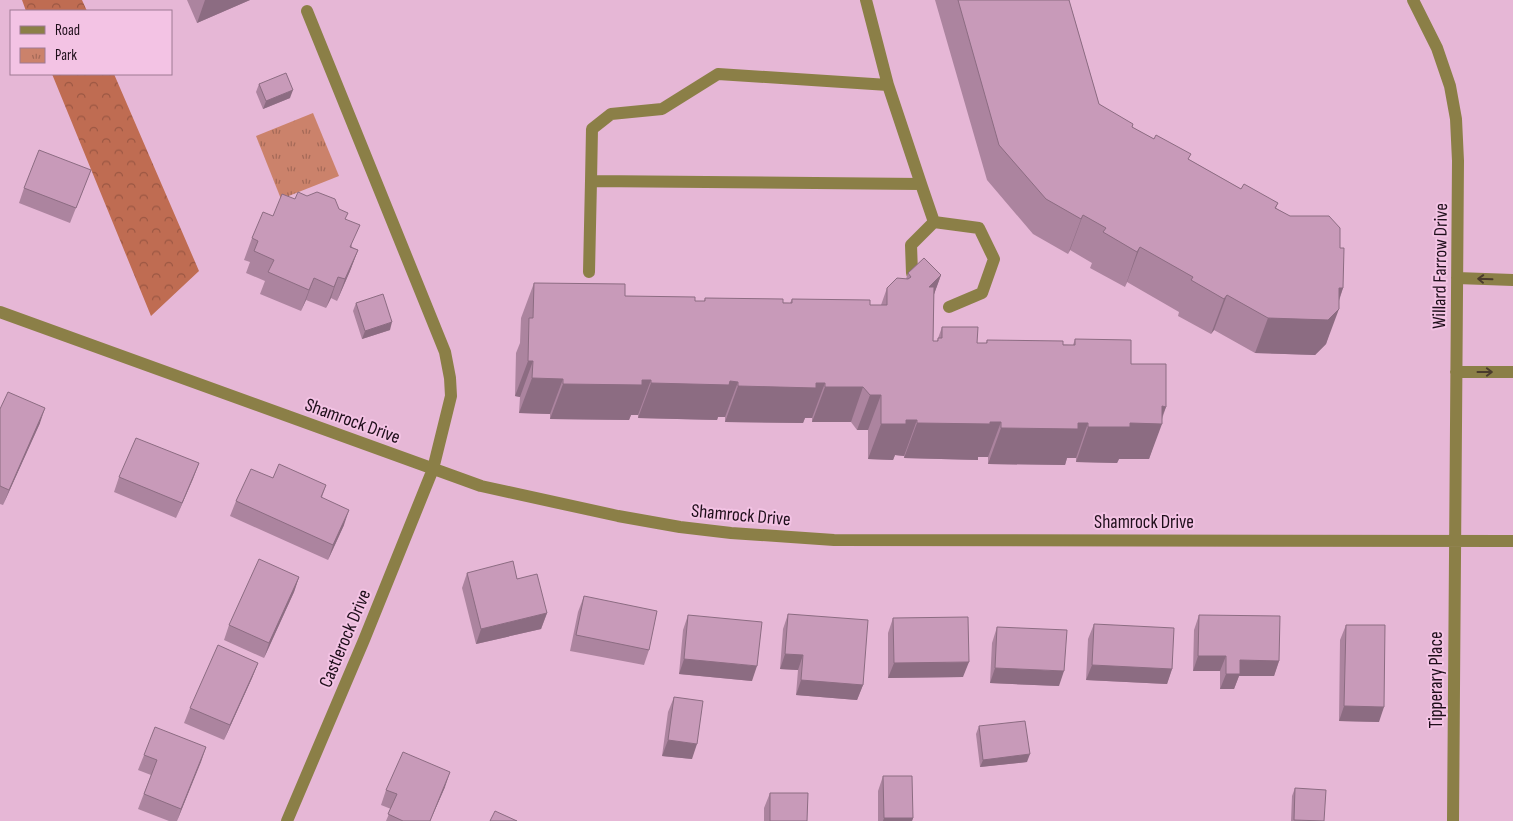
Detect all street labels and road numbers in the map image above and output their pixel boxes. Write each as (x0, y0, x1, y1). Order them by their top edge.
street label: Willard Farrow Drive (1428, 203, 1453, 329)
street label: Shamrock Drive (302, 394, 403, 449)
street label: Shamrock Drive (690, 500, 792, 531)
street label: Shamrock Drive (1094, 511, 1194, 534)
street label: Castlerock Drive (314, 586, 376, 691)
street label: Tipperary Place (1425, 631, 1448, 729)

